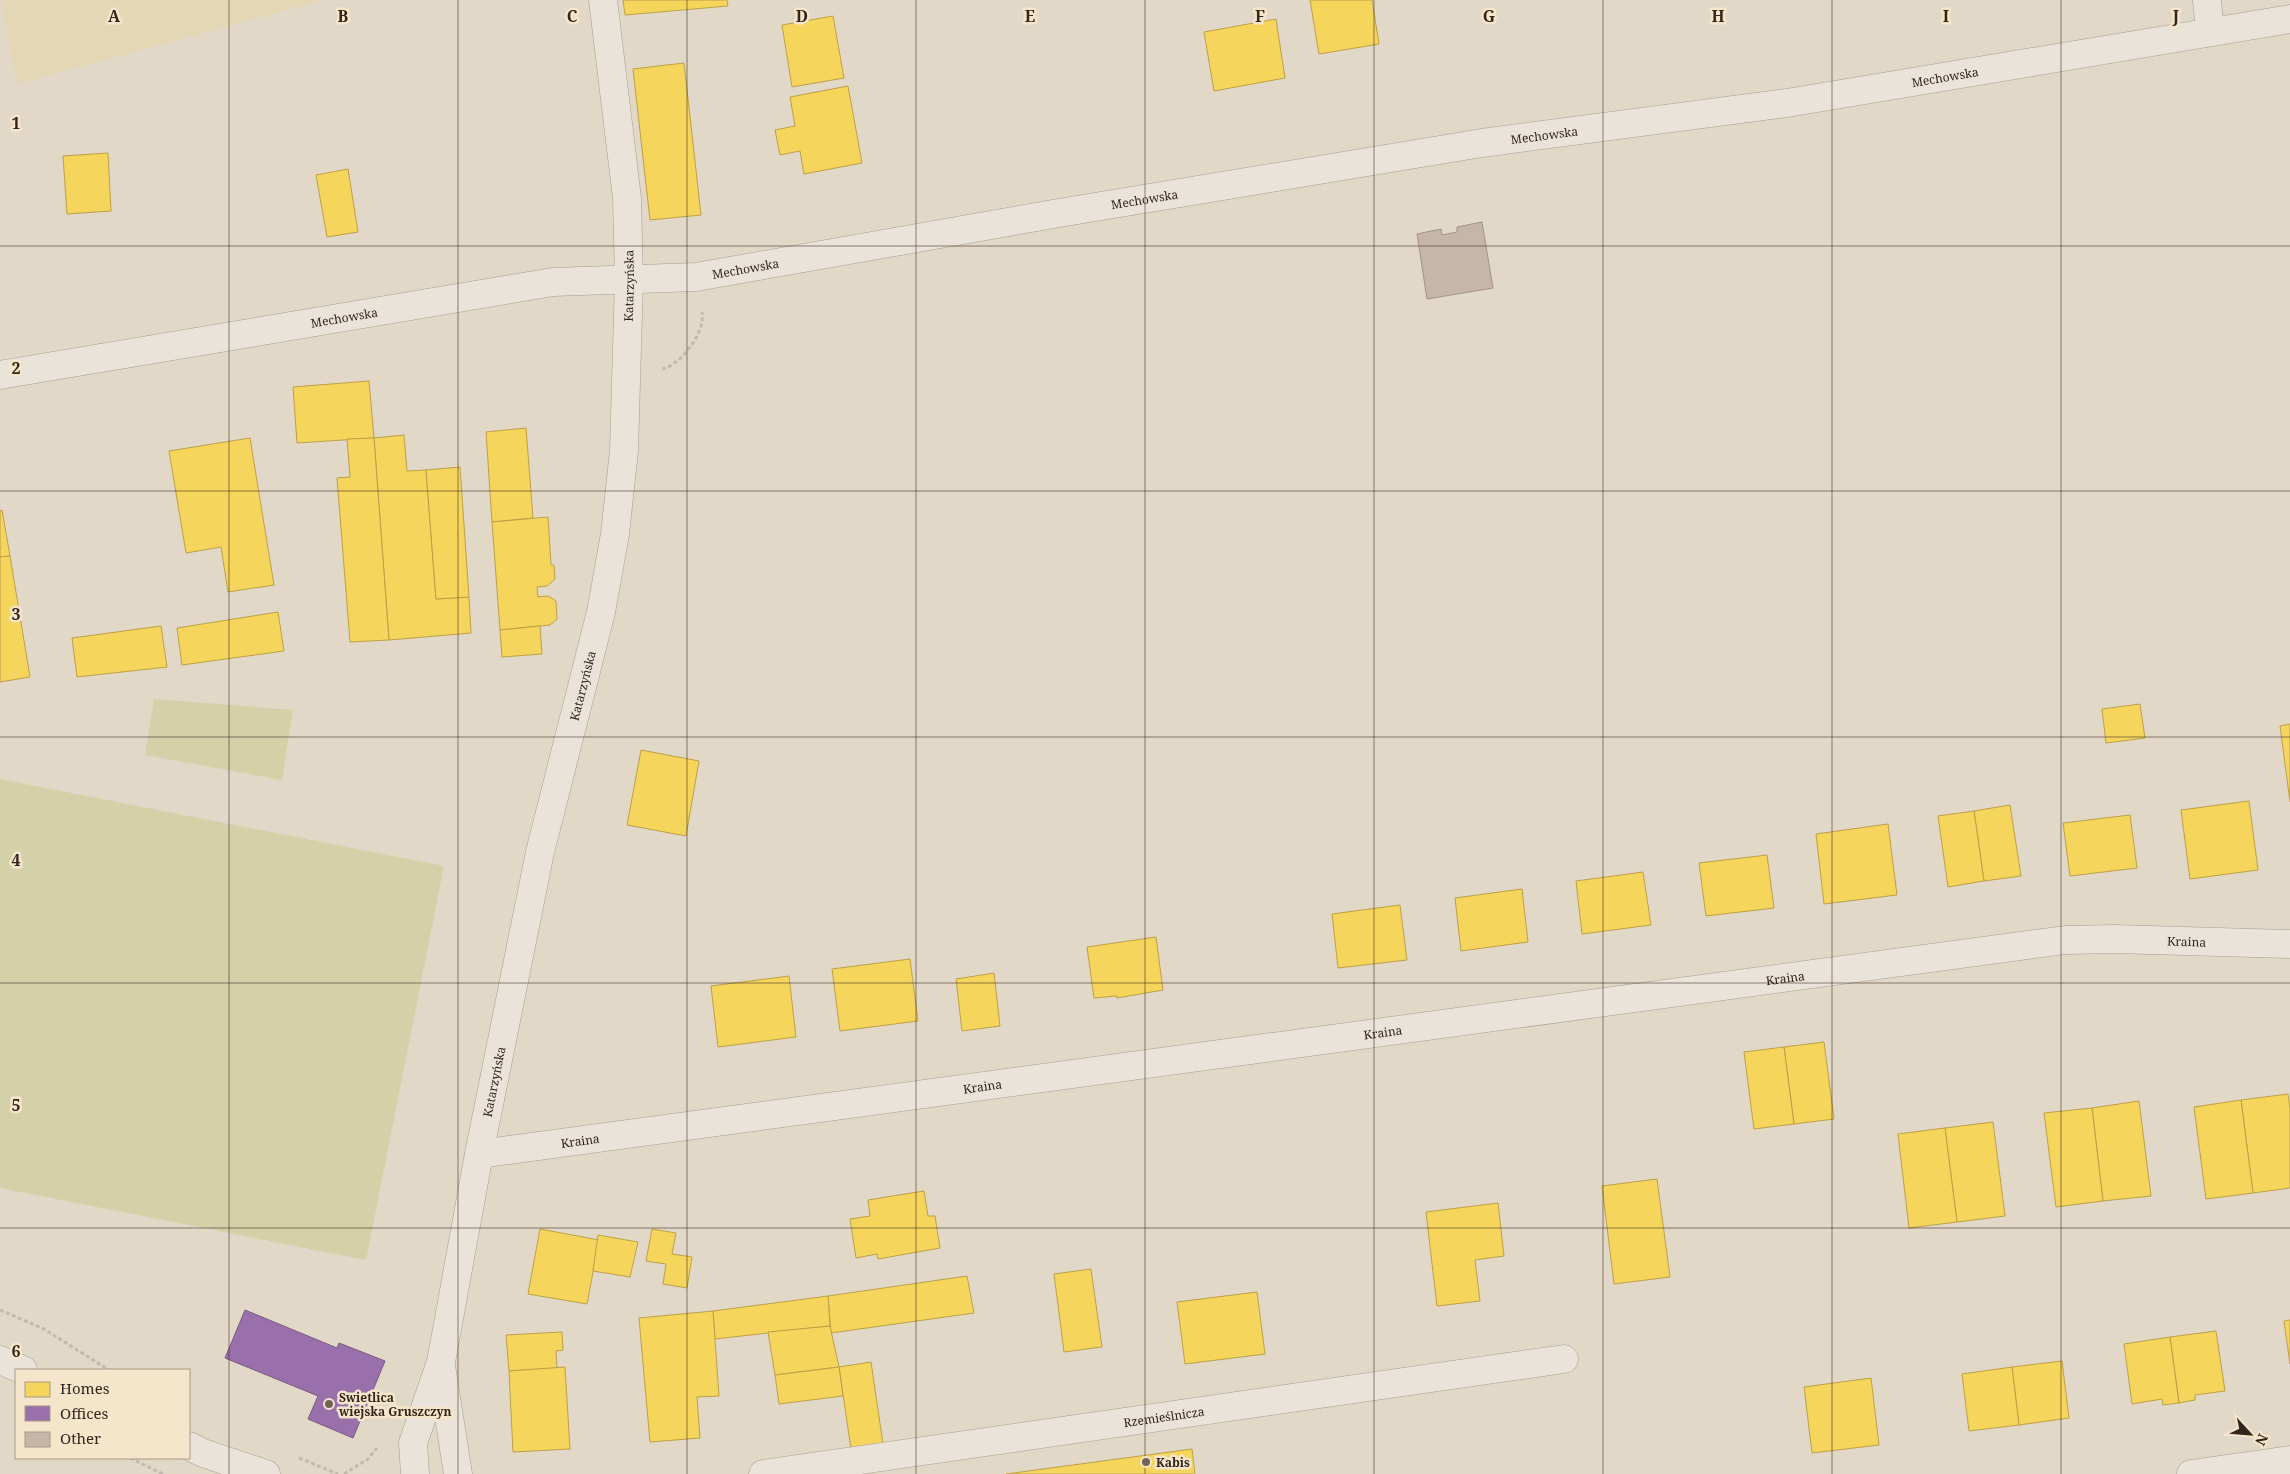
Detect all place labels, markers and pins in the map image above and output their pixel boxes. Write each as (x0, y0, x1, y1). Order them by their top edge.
place label: Swietlica wiejska Gruszczyn (338, 1389, 452, 1420)
marker: Swietlica wiejska Gruszczyn (323, 1398, 335, 1410)
place label: Kabis (1156, 1454, 1190, 1471)
marker: Kabis (1140, 1456, 1152, 1468)

